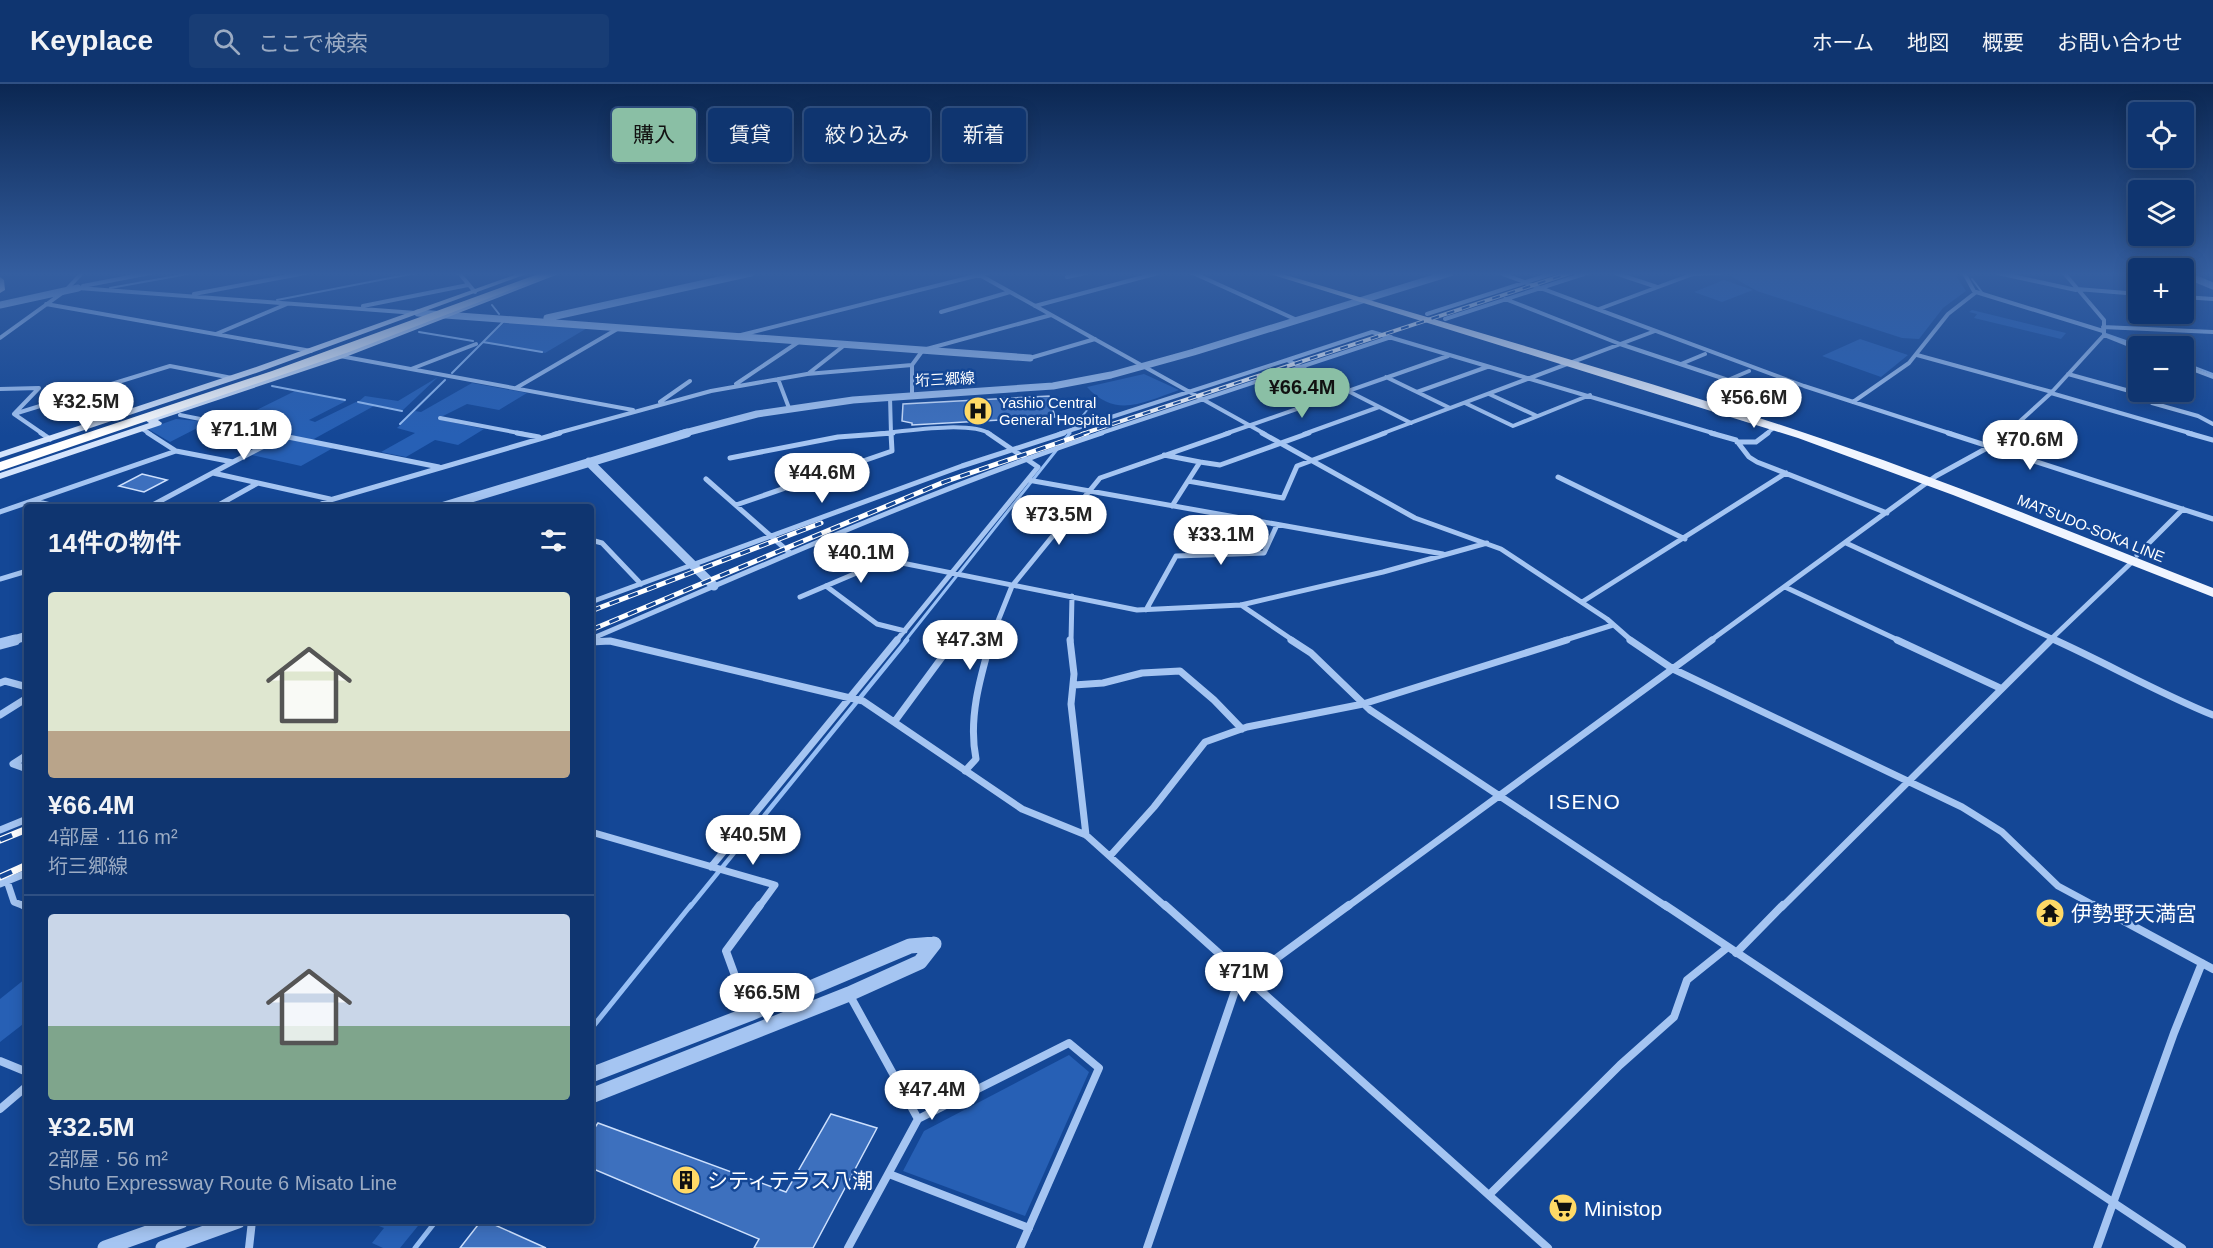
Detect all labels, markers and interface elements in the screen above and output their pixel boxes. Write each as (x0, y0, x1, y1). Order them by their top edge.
search box (189, 14, 609, 68)
text: Keyplace (30, 25, 153, 56)
icon: search (210, 25, 243, 58)
text: ここで検索 (258, 31, 368, 56)
text: ホーム (1812, 31, 1874, 54)
text: 地図 (1907, 31, 1949, 54)
text: 概要 (1982, 31, 2024, 54)
text: お問い合わせ (2057, 31, 2183, 54)
map controls (2128, 102, 2194, 402)
button: locate (2128, 102, 2194, 168)
chip: 購入 (612, 108, 696, 162)
chip: 賃貸 (708, 108, 792, 162)
chip: 絞り込み (804, 108, 930, 162)
chip: 新着 (942, 108, 1026, 162)
button: layers (2128, 180, 2194, 246)
button: + (2128, 258, 2194, 324)
button: − (2128, 336, 2194, 402)
pin: ¥66.4M (1253, 368, 1351, 419)
street label: 垳三郷線 (915, 369, 975, 389)
text: ¥66.4M (1269, 376, 1335, 398)
pin: ¥56.6M (1705, 378, 1803, 429)
pin: ¥32.5M (37, 382, 135, 433)
text: ¥56.6M (1721, 386, 1787, 408)
text: ¥32.5M (53, 390, 119, 412)
place label: Yashio Central General Hospital (999, 394, 1111, 428)
hospital icon: Yashio Central General Hospital (962, 395, 994, 427)
pin: ¥71.1M (195, 410, 293, 461)
text: ¥71.1M (211, 418, 277, 440)
pin: ¥70.6M (1981, 420, 2079, 471)
text: ¥70.6M (1997, 428, 2063, 450)
pin: ¥44.6M (773, 453, 871, 504)
text: ¥44.6M (789, 461, 855, 483)
street label: MATSUDO-SOKA LINE (2015, 491, 2167, 565)
pin: ¥73.5M (1010, 495, 1108, 546)
text: ¥73.5M (1026, 503, 1092, 525)
pin: ¥33.1M (1172, 515, 1270, 566)
text: ¥33.1M (1188, 523, 1254, 545)
icon: filters (537, 524, 570, 557)
text: 14件の物件 (48, 528, 181, 558)
pin: ¥40.1M (812, 533, 910, 584)
text: ¥40.1M (828, 541, 894, 563)
pin: ¥47.3M (921, 620, 1019, 671)
text: ¥47.3M (937, 628, 1003, 650)
icon: home (255, 631, 363, 739)
text: ¥66.4M (48, 790, 135, 820)
district label: ISENO (1549, 790, 1621, 813)
pin: ¥40.5M (704, 815, 802, 866)
text: ¥40.5M (720, 823, 786, 845)
text: 4部屋 · 116 m² (48, 826, 178, 848)
text: 垳三郷線 (48, 855, 128, 877)
temple icon: 伊勢野天満宮 (2034, 897, 2066, 929)
place label: 伊勢野天満宮 (2071, 902, 2197, 925)
pin: ¥71M (1208, 952, 1280, 1003)
icon: home (255, 953, 363, 1061)
text: ¥71M (1219, 960, 1269, 982)
pin: ¥66.5M (718, 973, 816, 1024)
text: ¥66.5M (734, 981, 800, 1003)
pin: ¥47.4M (883, 1070, 981, 1121)
text: ¥47.4M (899, 1078, 965, 1100)
text: ¥32.5M (48, 1112, 135, 1142)
text: 2部屋 · 56 m² (48, 1148, 168, 1170)
building icon: シティテラス八潮 (670, 1164, 702, 1196)
place label: シティテラス八潮 (707, 1169, 873, 1192)
text: Shuto Expressway Route 6 Misato Line (48, 1172, 397, 1194)
supermarket icon: Ministop (1547, 1192, 1579, 1224)
place label: Ministop (1584, 1197, 1662, 1220)

